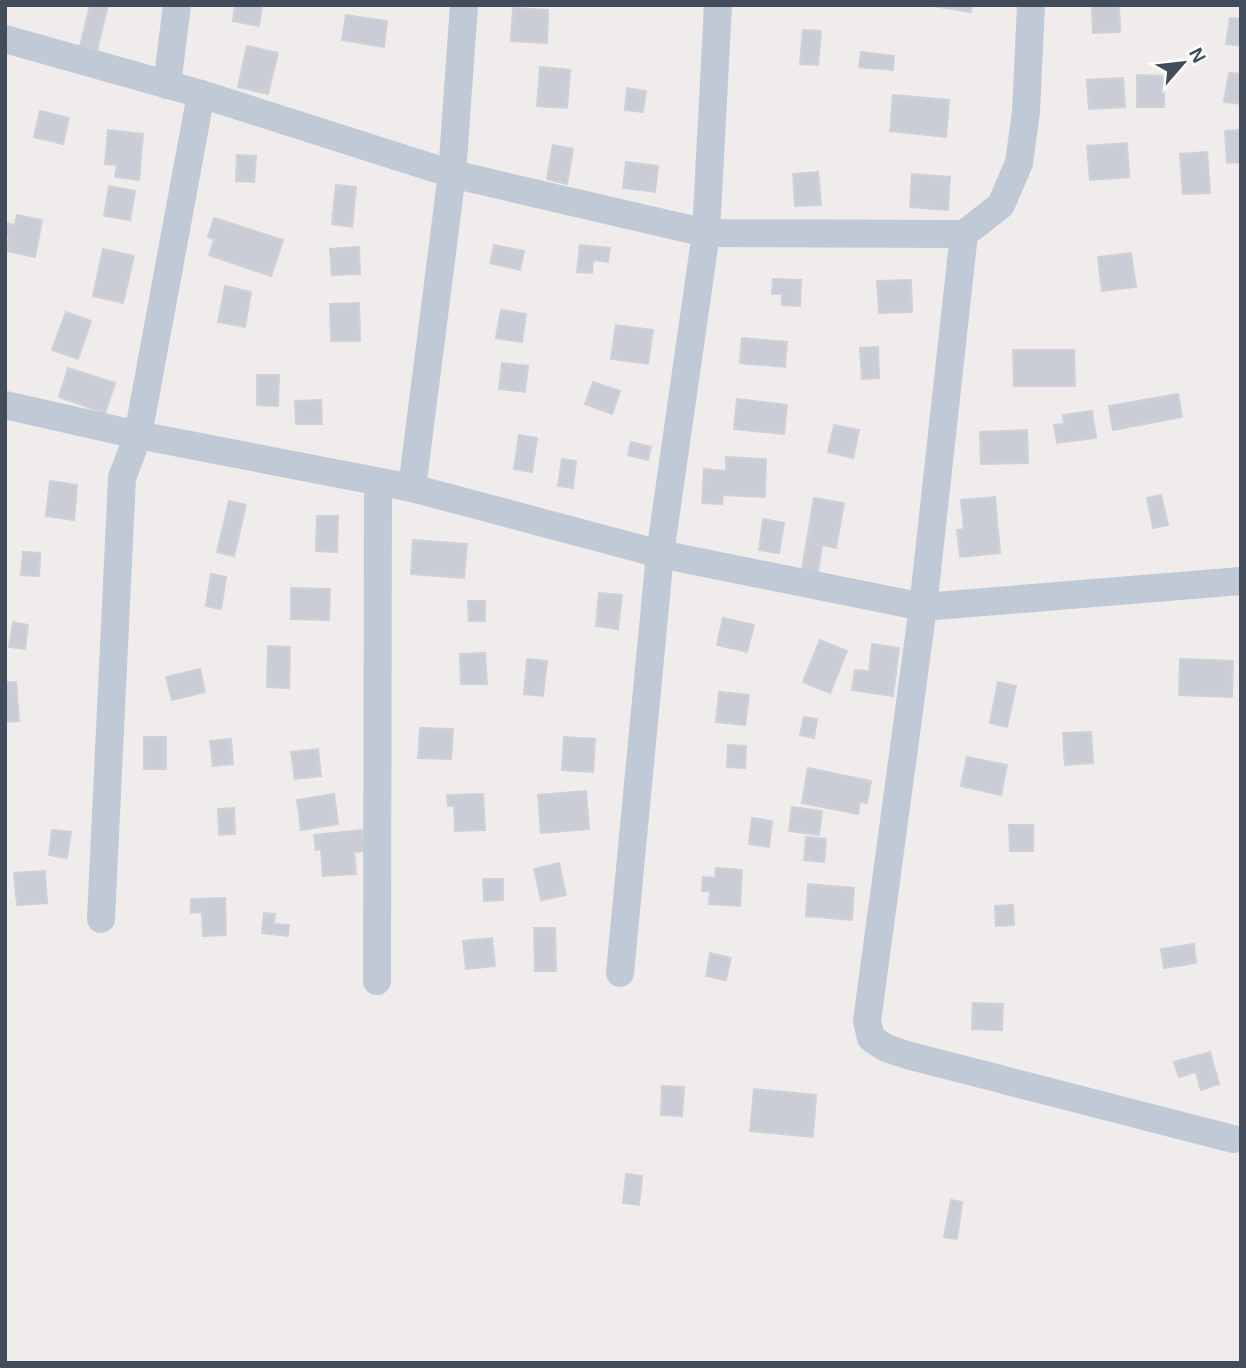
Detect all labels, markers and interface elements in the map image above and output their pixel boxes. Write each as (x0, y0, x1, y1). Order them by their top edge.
north arrow (1148, 28, 1218, 98)
text: N (1185, 44, 1210, 66)

